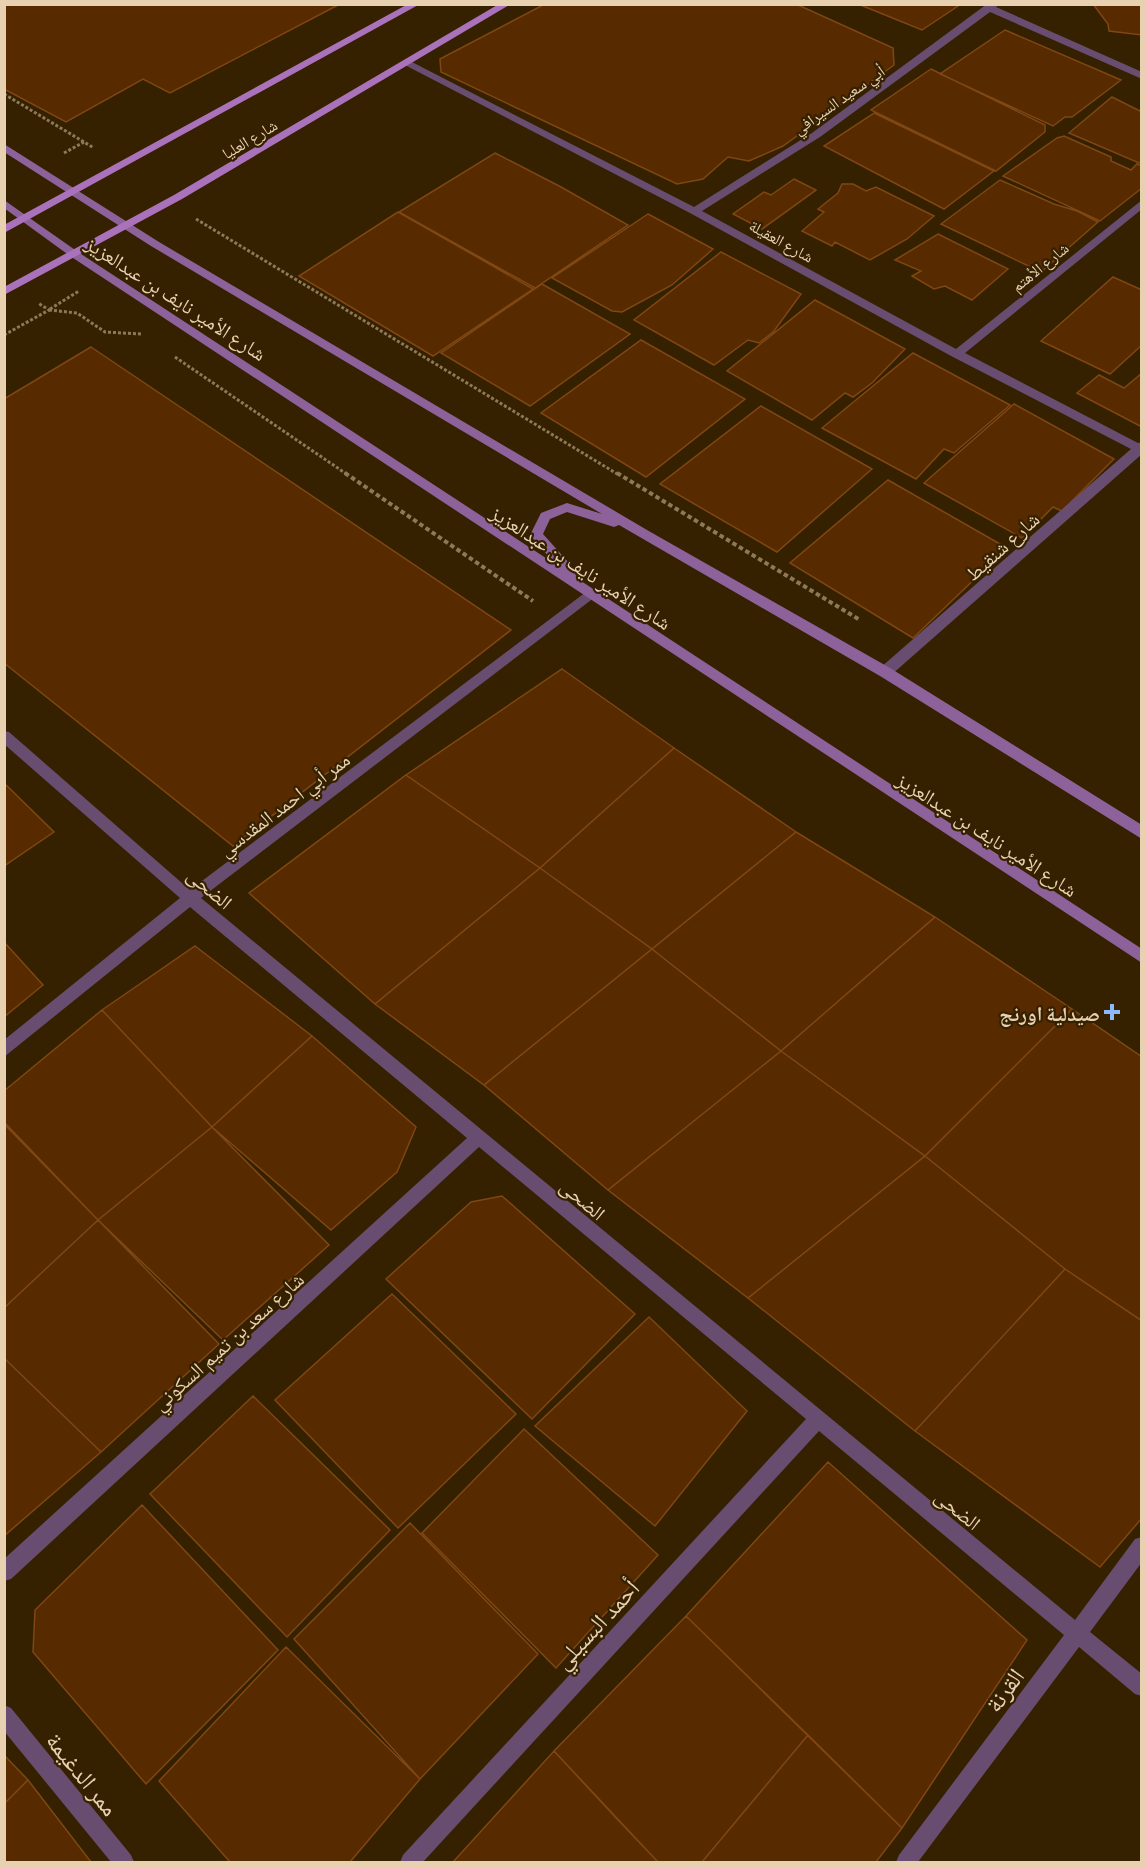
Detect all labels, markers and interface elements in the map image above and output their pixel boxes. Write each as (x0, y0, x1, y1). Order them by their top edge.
street label: أبي سعيد السيرافي (787, 58, 890, 141)
street label: شارع العليا (217, 112, 281, 164)
street label: شارع العقيلة (745, 212, 819, 268)
street label: شارع الأمير نايف بن عبدالعزيز (80, 227, 273, 367)
street label: شارع الأهتم (1005, 235, 1073, 297)
street label: شارع الأمير نايف بن عبدالعزيز (485, 496, 678, 636)
street label: شارع شنقيط (957, 503, 1045, 587)
street label: ممر أبي احمد المقدسي (211, 743, 357, 865)
street label: شارع الأمير نايف بن عبدالعزيز (891, 763, 1084, 903)
street label: الضحى (182, 859, 240, 915)
place label: صيدلية اورنج (999, 997, 1100, 1027)
marker: صيدلية اورنج (1105, 1005, 1119, 1019)
street label: الضحى (555, 1170, 613, 1226)
street label: شارع سعد بن تميم السكوني (144, 1264, 312, 1419)
street label: الضحى (930, 1480, 988, 1536)
street label: أحمد البسيلي (544, 1570, 649, 1679)
street label: القرنة (975, 1660, 1031, 1718)
street label: ممر الدغيمة (39, 1723, 129, 1823)

